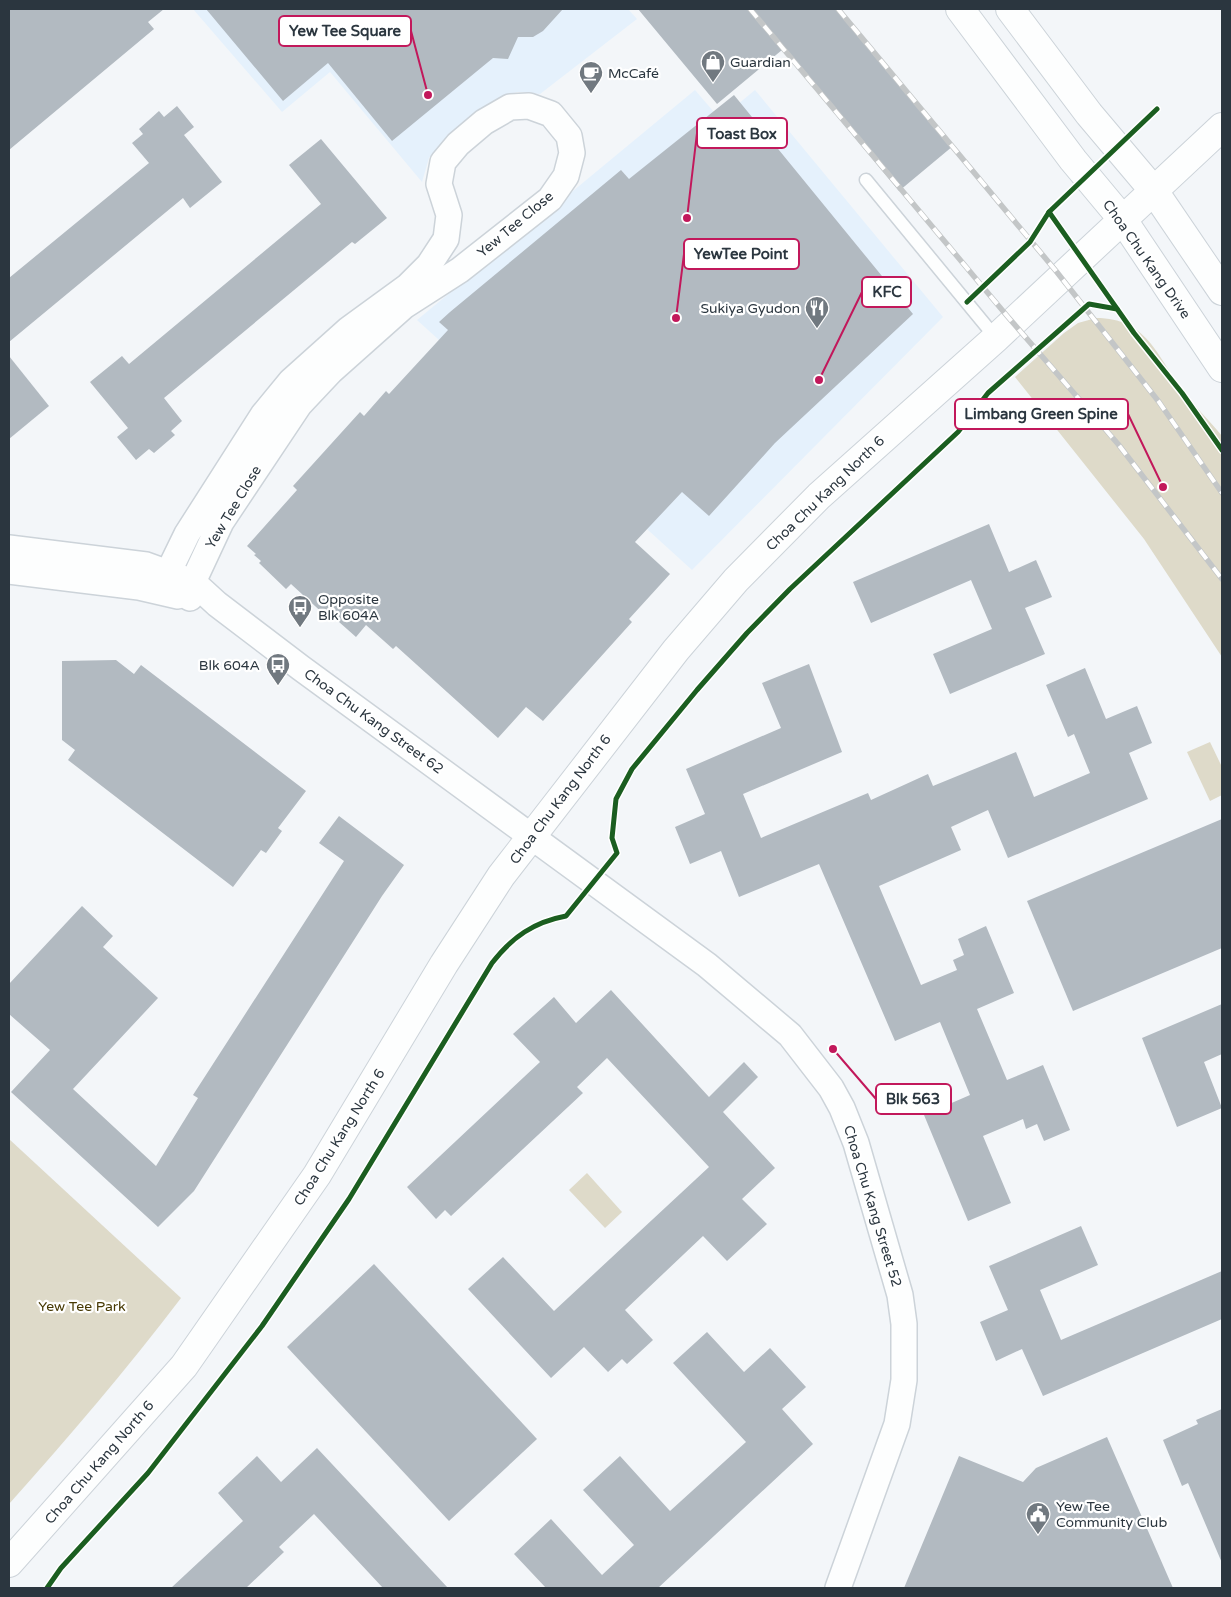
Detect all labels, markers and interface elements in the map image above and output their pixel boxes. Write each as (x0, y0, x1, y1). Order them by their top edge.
callout: Yew Tee Square (279, 16, 411, 46)
text: Yew Tee Square (289, 22, 402, 41)
shop icon: Guardian (700, 49, 726, 83)
place label: Guardian (730, 54, 791, 71)
cafe icon: McCafé (578, 60, 604, 94)
place label: McCafé (608, 65, 659, 82)
callout: Toast Box (697, 118, 787, 148)
text: Toast Box (706, 125, 777, 143)
street label: Yew Tee Close (474, 188, 557, 261)
street label: Choa Chu Kang Drive (1099, 197, 1194, 322)
callout: YewTee Point (684, 239, 799, 269)
text: YewTee Point (694, 245, 789, 263)
callout: KFC (862, 277, 911, 307)
text: KFC (872, 283, 902, 301)
restaurant icon: Sukiya Gyudon (804, 295, 830, 329)
place label: Sukiya Gyudon (700, 300, 800, 317)
callout: Limbang Green Spine (955, 399, 1128, 429)
text: Limbang Green Spine (964, 405, 1118, 424)
street label: Choa Chu Kang North 6 (763, 432, 888, 554)
street label: Yew Tee Close (202, 463, 265, 552)
place label: Opposite Blk 604A (318, 591, 379, 624)
bus stop icon: Opposite Blk 604A (287, 594, 313, 628)
bus stop icon: Blk 604A (265, 652, 291, 686)
place label: Blk 604A (199, 657, 260, 674)
street label: Choa Chu Kang Street 62 (301, 665, 447, 778)
street label: Choa Chu Kang North 6 (506, 731, 615, 868)
street label: Choa Chu Kang North 6 (290, 1066, 389, 1209)
callout: Blk 563 (876, 1084, 951, 1114)
text: Blk 563 (886, 1090, 940, 1108)
street label: Choa Chu Kang Street 52 (840, 1123, 905, 1289)
park label: Yew Tee Park (38, 1298, 126, 1315)
street label: Choa Chu Kang North 6 (41, 1397, 158, 1528)
place label: Yew Tee Community Club (1056, 1498, 1167, 1531)
public building icon: Yew Tee Community Club (1025, 1501, 1051, 1535)

